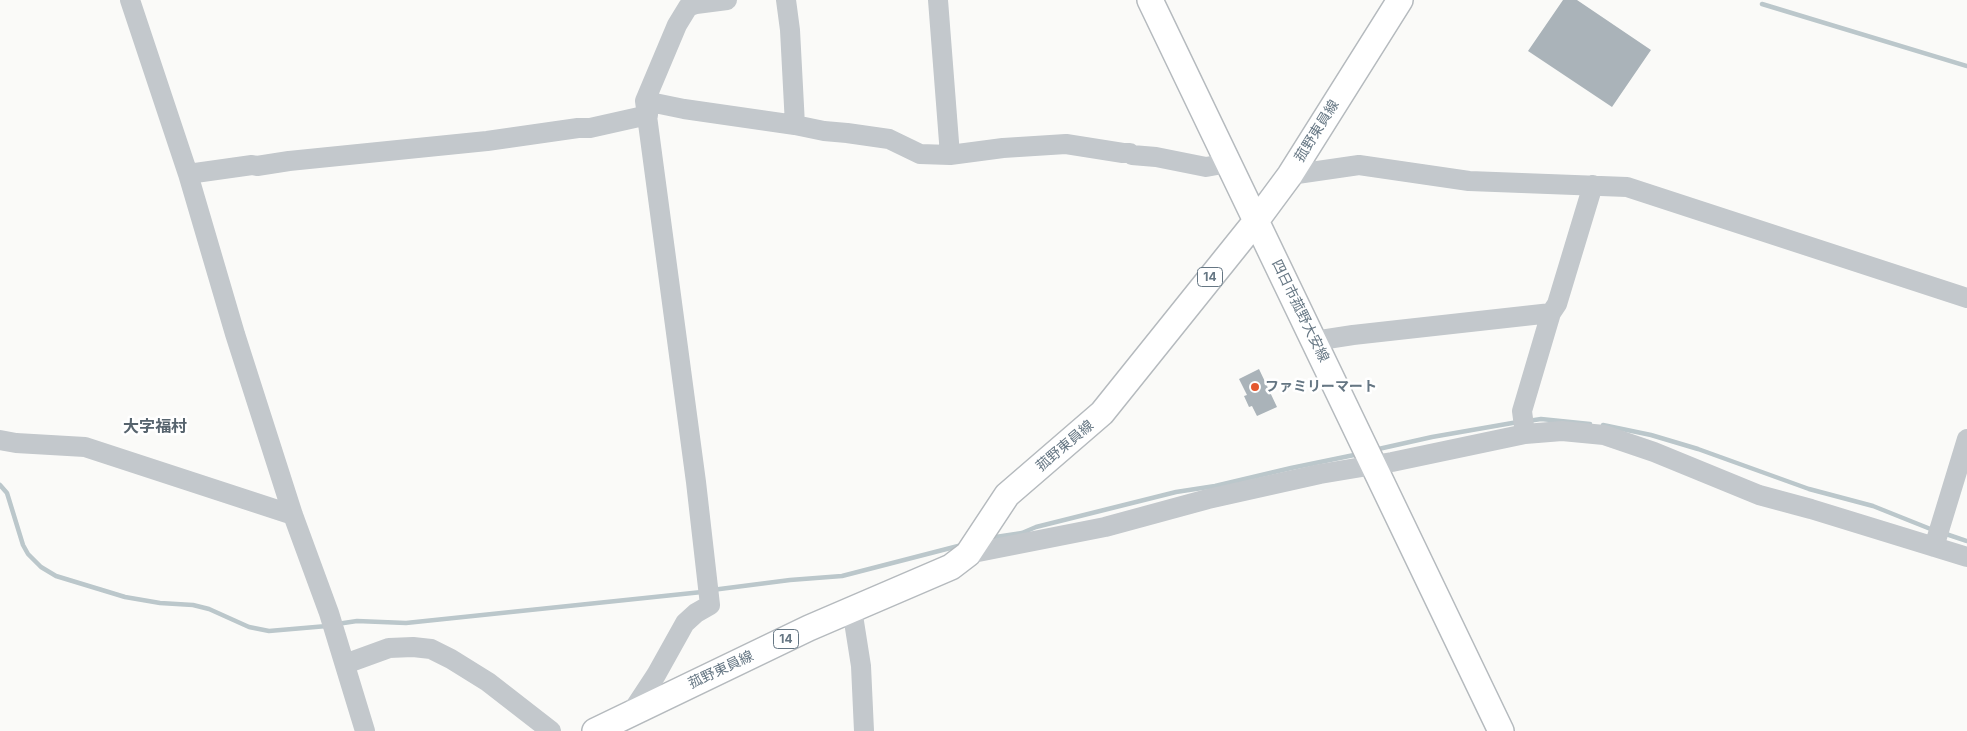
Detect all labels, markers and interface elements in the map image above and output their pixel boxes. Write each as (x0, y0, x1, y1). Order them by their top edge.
street label: 菰野東員線 (1291, 97, 1343, 165)
street label: 四日市菰野大安線 (1268, 257, 1332, 365)
road number: 14 (1198, 268, 1222, 286)
place label: ファミリーマート (1265, 379, 1377, 395)
marker: ファミリーマート (1249, 381, 1261, 393)
district label: 大字福村 (123, 417, 187, 437)
street label: 菰野東員線 (1033, 417, 1097, 475)
road number: 14 (774, 630, 798, 648)
street label: 菰野東員線 (686, 648, 756, 692)

